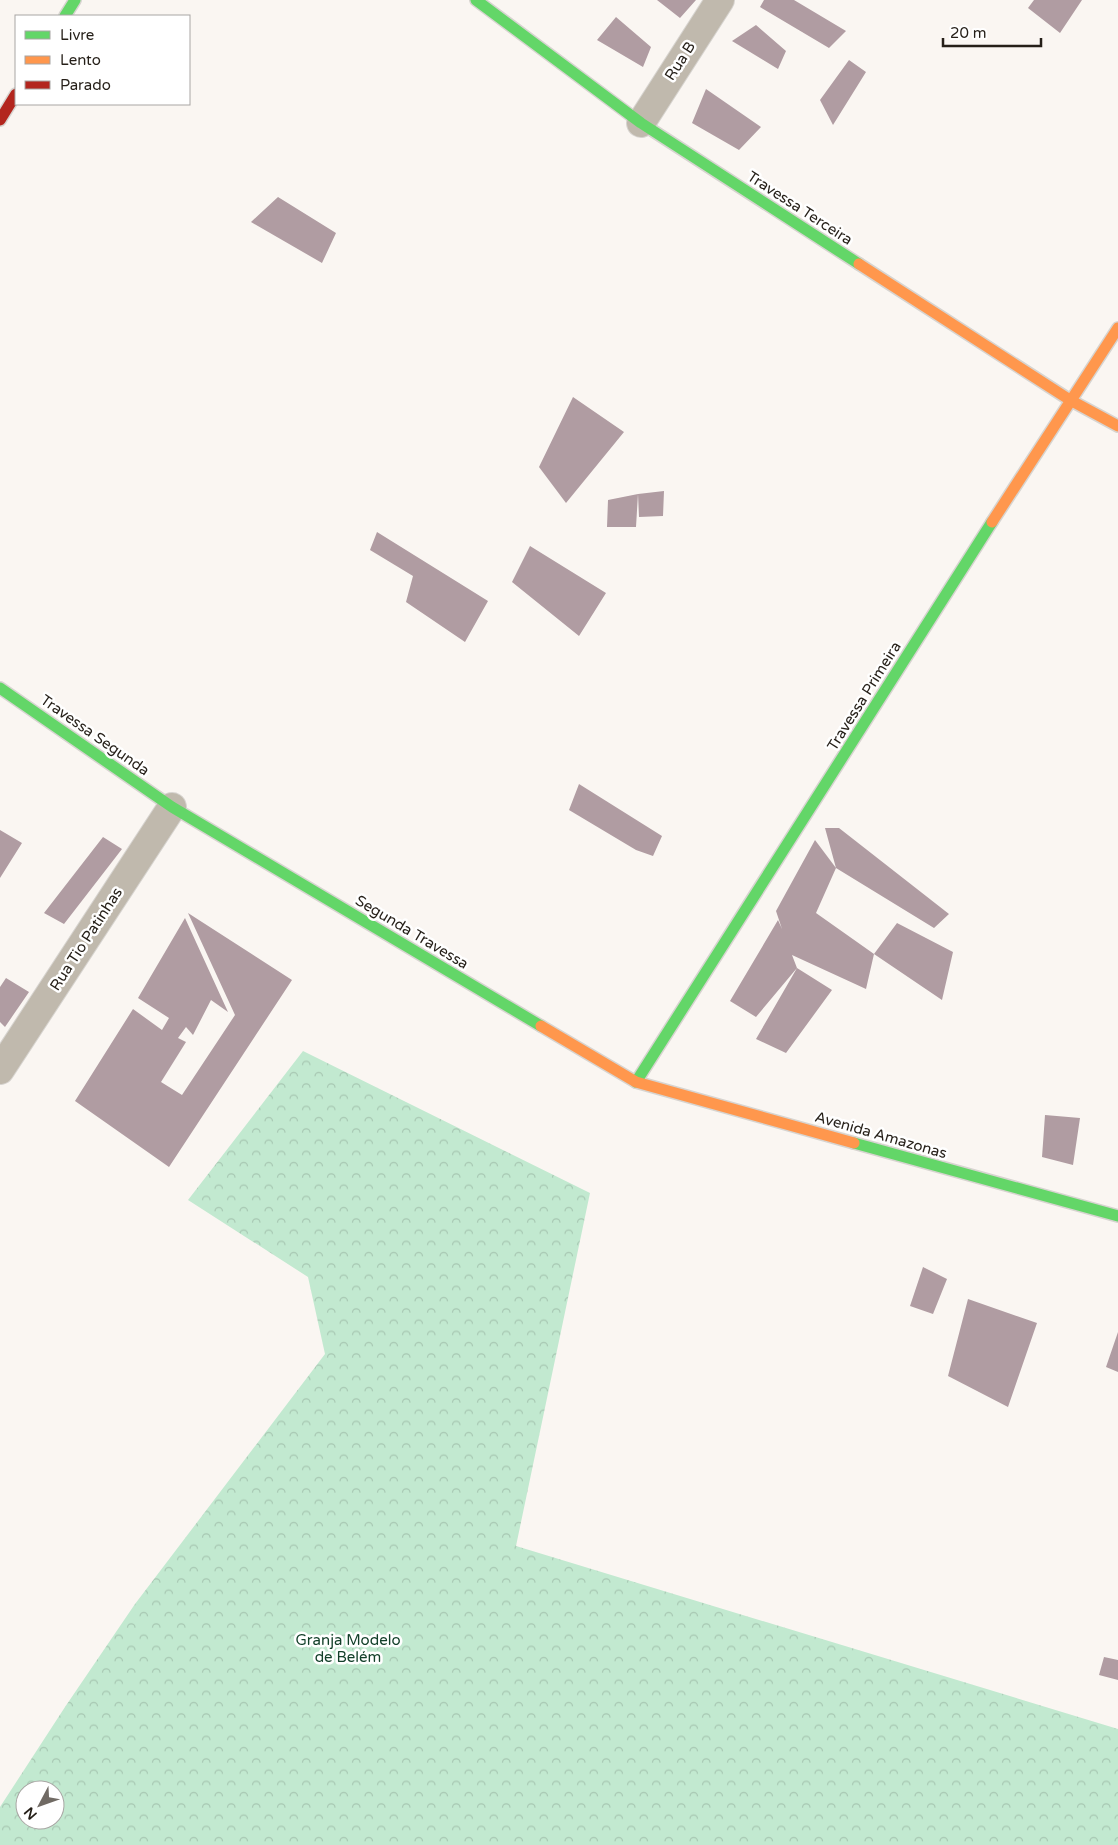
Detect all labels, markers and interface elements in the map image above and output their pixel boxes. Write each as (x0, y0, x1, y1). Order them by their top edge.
legend (15, 15, 190, 105)
scale bar (943, 15, 1040, 47)
text: 20 m (950, 24, 987, 42)
text: Livre (60, 26, 94, 44)
street label: Rua B (661, 38, 699, 84)
text: Lento (60, 51, 101, 69)
text: Parado (60, 76, 111, 94)
street label: Travessa Terceira (744, 167, 856, 249)
street label: Travessa Primeira (823, 638, 905, 754)
street label: Travessa Segunda (37, 691, 153, 779)
street label: Rua Tio Patinhas (46, 884, 126, 994)
street label: Segunda Travessa (352, 891, 472, 973)
street label: Avenida Amazonas (813, 1108, 949, 1162)
park label: Granja Modelo de Belém (295, 1631, 401, 1666)
north arrow (15, 1780, 65, 1830)
text: N (20, 1803, 41, 1823)

